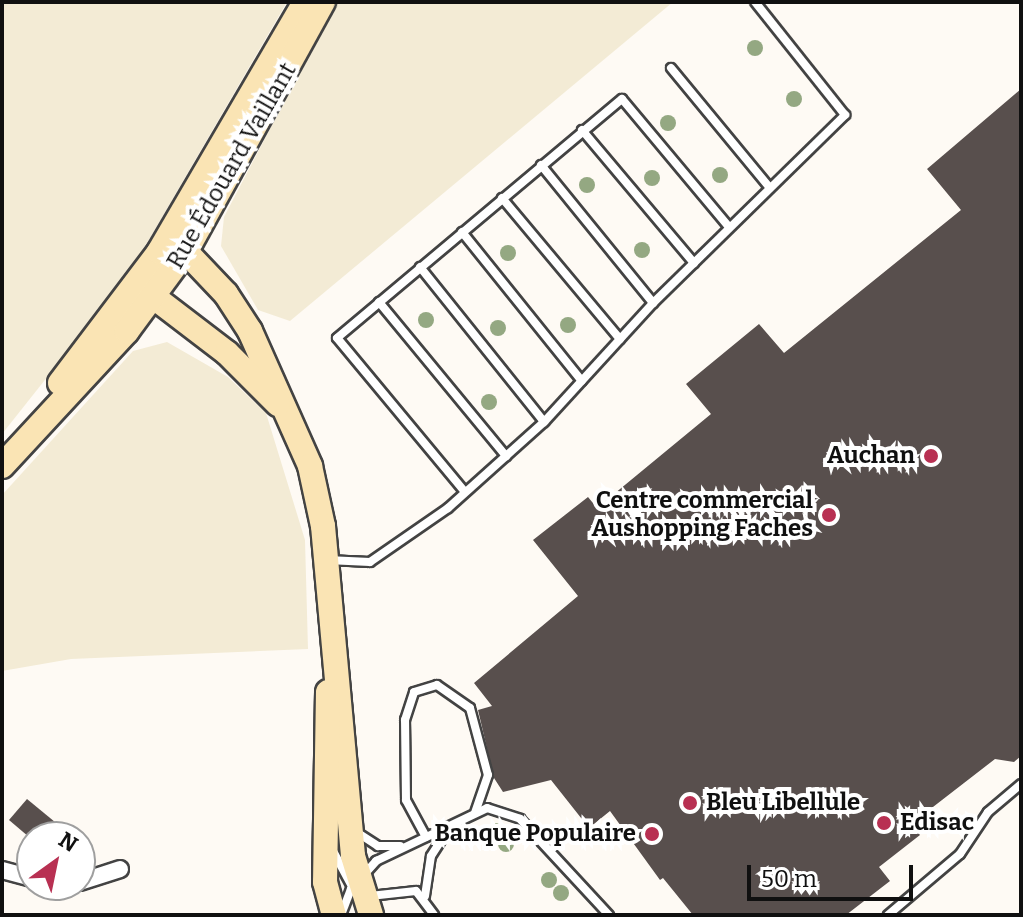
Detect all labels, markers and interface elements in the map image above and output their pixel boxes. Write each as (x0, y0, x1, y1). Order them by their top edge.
street label: Rue Édouard Vaillant (161, 58, 303, 274)
place label: Auchan (827, 442, 915, 470)
marker: Auchan (922, 447, 940, 465)
place label: Centre commercial Aushopping Faches (591, 487, 813, 543)
marker: Centre commercial Aushopping Faches (820, 506, 838, 524)
place label: Bleu Libellule (706, 789, 860, 817)
marker: Bleu Libellule (681, 794, 699, 812)
place label: Edisac (900, 809, 974, 837)
marker: Edisac (875, 814, 893, 832)
place label: Banque Populaire (435, 820, 636, 848)
north arrow (16, 821, 96, 901)
marker: Banque Populaire (643, 825, 661, 843)
text: N (54, 826, 83, 858)
scale bar (751, 849, 917, 899)
text: 50 m (761, 865, 817, 893)

